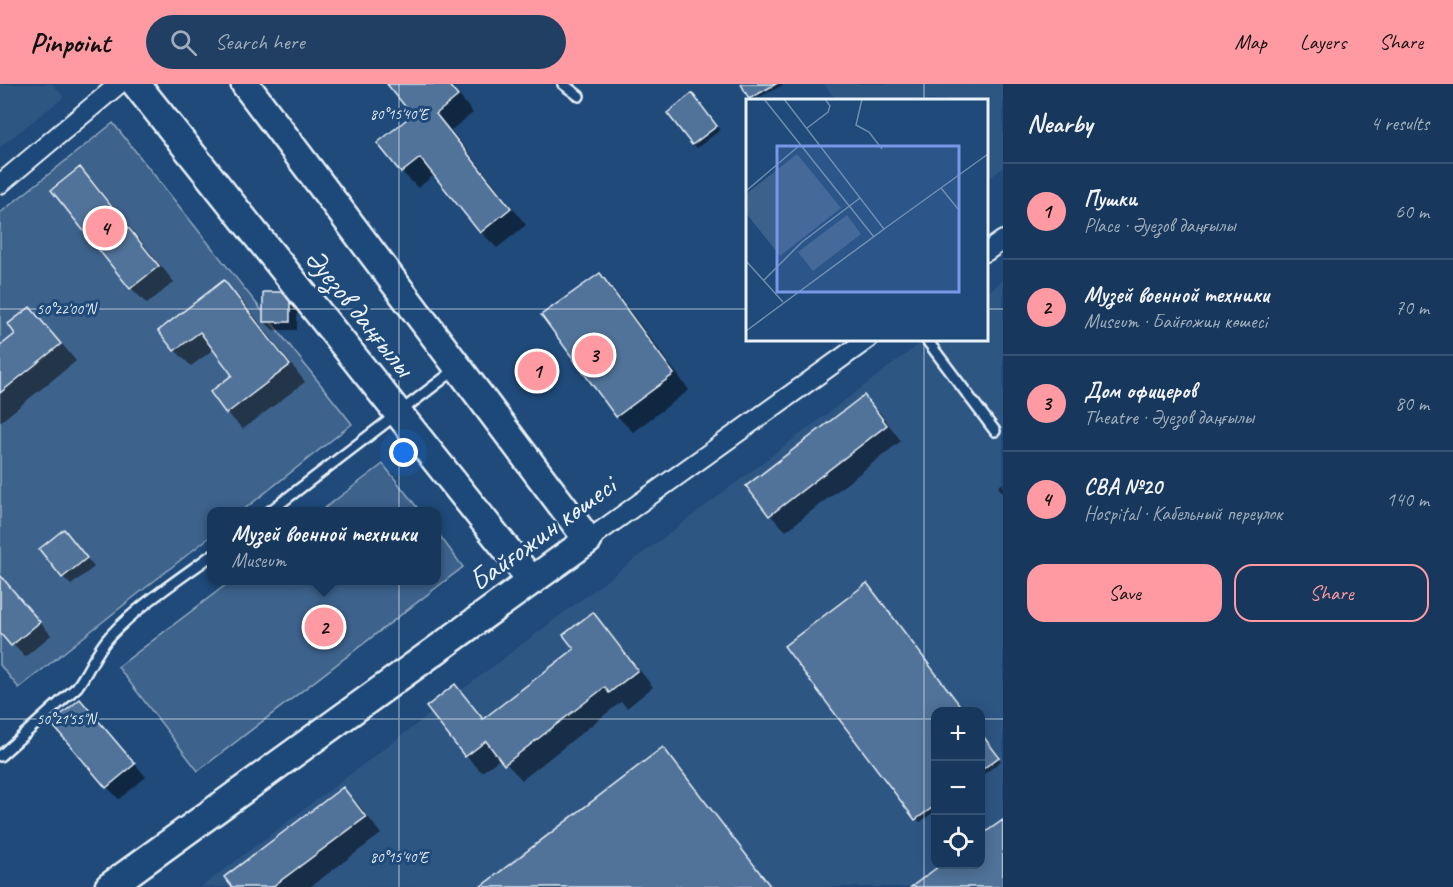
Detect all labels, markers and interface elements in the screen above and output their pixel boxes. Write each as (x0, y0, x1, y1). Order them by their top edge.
search box (146, 15, 566, 69)
text: Pinpoint (30, 25, 110, 60)
icon: search (167, 26, 200, 59)
text: Search here (215, 28, 305, 56)
text: Map (1234, 29, 1267, 55)
text: Layers (1300, 29, 1346, 55)
text: Share (1379, 29, 1423, 55)
inset map (746, 99, 988, 340)
text: 80°15'40"E (370, 105, 430, 124)
text: Nearby (1027, 107, 1092, 140)
text: 4 results (1370, 111, 1429, 136)
text: Пушки (1084, 185, 1137, 213)
text: 1 (1042, 199, 1051, 224)
text: 60 m (1395, 199, 1429, 224)
pin: 4 (86, 206, 124, 250)
text: Place · Әуезов даңғылы (1084, 213, 1236, 238)
street label: Әуезов даңғылы (297, 240, 425, 386)
text: Музей военной техники (1084, 281, 1269, 309)
text: 2 (1042, 295, 1051, 320)
text: 70 m (1395, 295, 1429, 320)
text: 50°22'00"N (36, 300, 99, 319)
text: Museum · Байғожин көшесі (1084, 309, 1267, 334)
pin: 3 (574, 332, 614, 378)
pin: 1 (518, 348, 556, 394)
text: Дом офицеров (1084, 377, 1196, 405)
text: 3 (1042, 391, 1051, 416)
text: 80 m (1395, 391, 1429, 416)
text: Theatre · Әуезов даңғылы (1084, 405, 1254, 430)
your location (389, 438, 418, 467)
street label: Байғожин көшесі (461, 465, 626, 599)
text: СВА №20 (1084, 473, 1162, 501)
text: 4 (1042, 487, 1051, 512)
text: 140 m (1386, 487, 1429, 512)
text: Hospital · Кабельный переулок (1084, 501, 1282, 526)
popup (207, 507, 441, 585)
text: Музей военной техники (231, 520, 417, 548)
text: Museum (231, 548, 286, 573)
button: Save (1027, 564, 1222, 622)
button: Share (1234, 564, 1429, 622)
pin: 2 (304, 604, 344, 650)
map controls (931, 707, 985, 869)
button: + (931, 707, 985, 761)
text: 50°21'55"N (36, 710, 99, 729)
button: − (931, 761, 985, 815)
button: locate (931, 815, 985, 869)
text: 80°15'40"E (370, 848, 430, 867)

